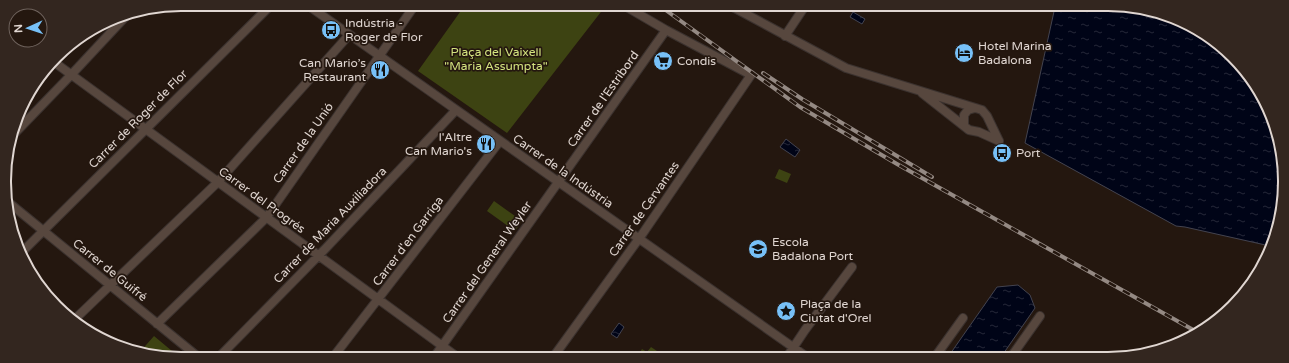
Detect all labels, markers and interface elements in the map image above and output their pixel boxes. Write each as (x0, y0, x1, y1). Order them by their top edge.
north arrow (8, 8, 48, 48)
place label: Indústria - Roger de Flor (345, 16, 423, 44)
bus stop icon: Indústria - Roger de Flor (320, 19, 342, 41)
text: N (12, 24, 25, 33)
place label: Hotel Marina Badalona (978, 39, 1052, 67)
hotel icon: Hotel Marina Badalona (953, 42, 975, 64)
park label: Plaça del Vaixell "Maria Assumpta" (444, 45, 548, 73)
street label: Carrer de l'Estribord (565, 48, 641, 150)
supermarket icon: Condis (652, 50, 674, 72)
place label: Condis (677, 54, 716, 68)
place label: Can Mario’s Restaurant (299, 56, 366, 84)
restaurant icon: Can Mario’s Restaurant (369, 59, 391, 81)
street label: Carrer de Roger de Flor (86, 67, 190, 171)
street label: Carrer de la Unió (270, 100, 336, 186)
place label: l'Altre Can Mario's (405, 130, 472, 158)
street label: Carrer de la Indústria (510, 131, 616, 211)
restaurant icon: l'Altre Can Mario's (475, 133, 497, 155)
bus stop icon: Port (991, 142, 1013, 164)
place label: Port (1016, 146, 1041, 160)
street label: Carrer de Cervantes (606, 159, 682, 259)
street label: Carrer del Progrés (216, 164, 308, 236)
street label: Carrer de Maria Auxiliadora (271, 164, 389, 286)
street label: Carrer d'en Garriga (370, 194, 446, 288)
street label: Carrer del General Weyler (439, 198, 535, 326)
place label: Escola Badalona Port (772, 235, 854, 263)
street label: Carrer de Guifré (70, 236, 150, 304)
school or university icon: Escola Badalona Port (747, 238, 769, 260)
place label: Plaça de la Ciutat d'Orel (800, 297, 872, 325)
place icon: Plaça de la Ciutat d'Orel (775, 300, 797, 322)

